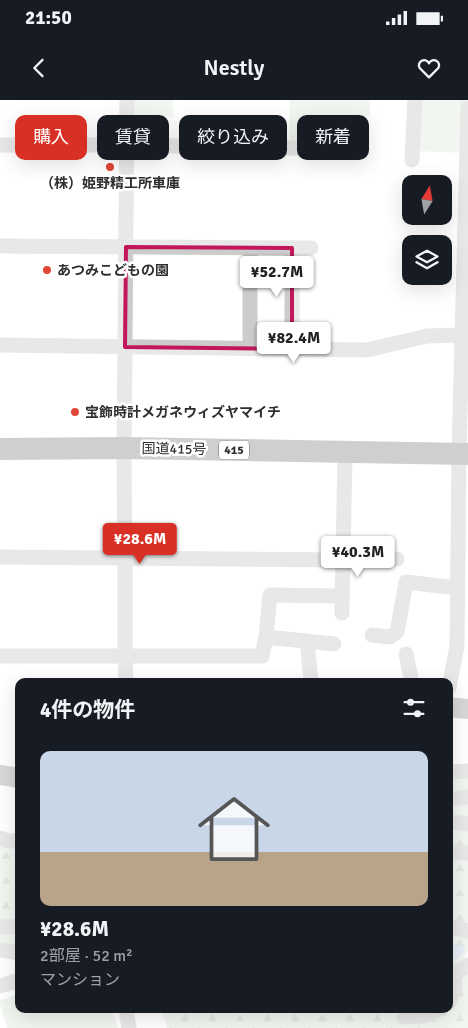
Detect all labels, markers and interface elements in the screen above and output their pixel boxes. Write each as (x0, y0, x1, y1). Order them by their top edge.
text: 21:50 (25, 6, 72, 30)
icon: back (25, 54, 53, 82)
text: Nestly (204, 54, 264, 81)
icon: heart (415, 54, 443, 82)
chip: 購入 (15, 115, 87, 160)
chip: 賃貸 (97, 115, 169, 160)
chip: 絞り込み (179, 115, 287, 160)
chip: 新着 (297, 115, 369, 160)
marker: （株）姫野精工所車庫 (104, 161, 116, 173)
place label: （株）姫野精工所車庫 (40, 175, 180, 192)
north arrow (402, 175, 452, 225)
map controls (402, 175, 452, 285)
button: layers (402, 235, 452, 285)
pin: ¥52.7M (236, 256, 318, 298)
place label: あつみこどもの園 (57, 262, 169, 279)
text: ¥52.7M (251, 262, 303, 282)
marker: あつみこどもの園 (41, 264, 53, 276)
pin: ¥82.4M (253, 322, 335, 364)
text: ¥82.4M (268, 328, 320, 348)
place label: 宝飾時計メガネウィズヤマイチ (85, 404, 281, 421)
marker: 宝飾時計メガネウィズヤマイチ (69, 406, 81, 418)
street label: 国道415号 (142, 440, 206, 458)
road number: 415 (219, 440, 249, 460)
pin: ¥28.6M (99, 522, 181, 565)
text: ¥28.6M (114, 529, 166, 549)
pin: ¥40.3M (317, 536, 399, 578)
text: ¥40.3M (332, 542, 384, 562)
icon: filters (400, 694, 428, 722)
text: 4件の物件 (40, 697, 135, 723)
icon: home (189, 784, 279, 874)
text: ¥28.6M (40, 916, 109, 942)
text: 2部屋 · 52 m² (40, 946, 133, 966)
text: マンション (40, 970, 120, 990)

